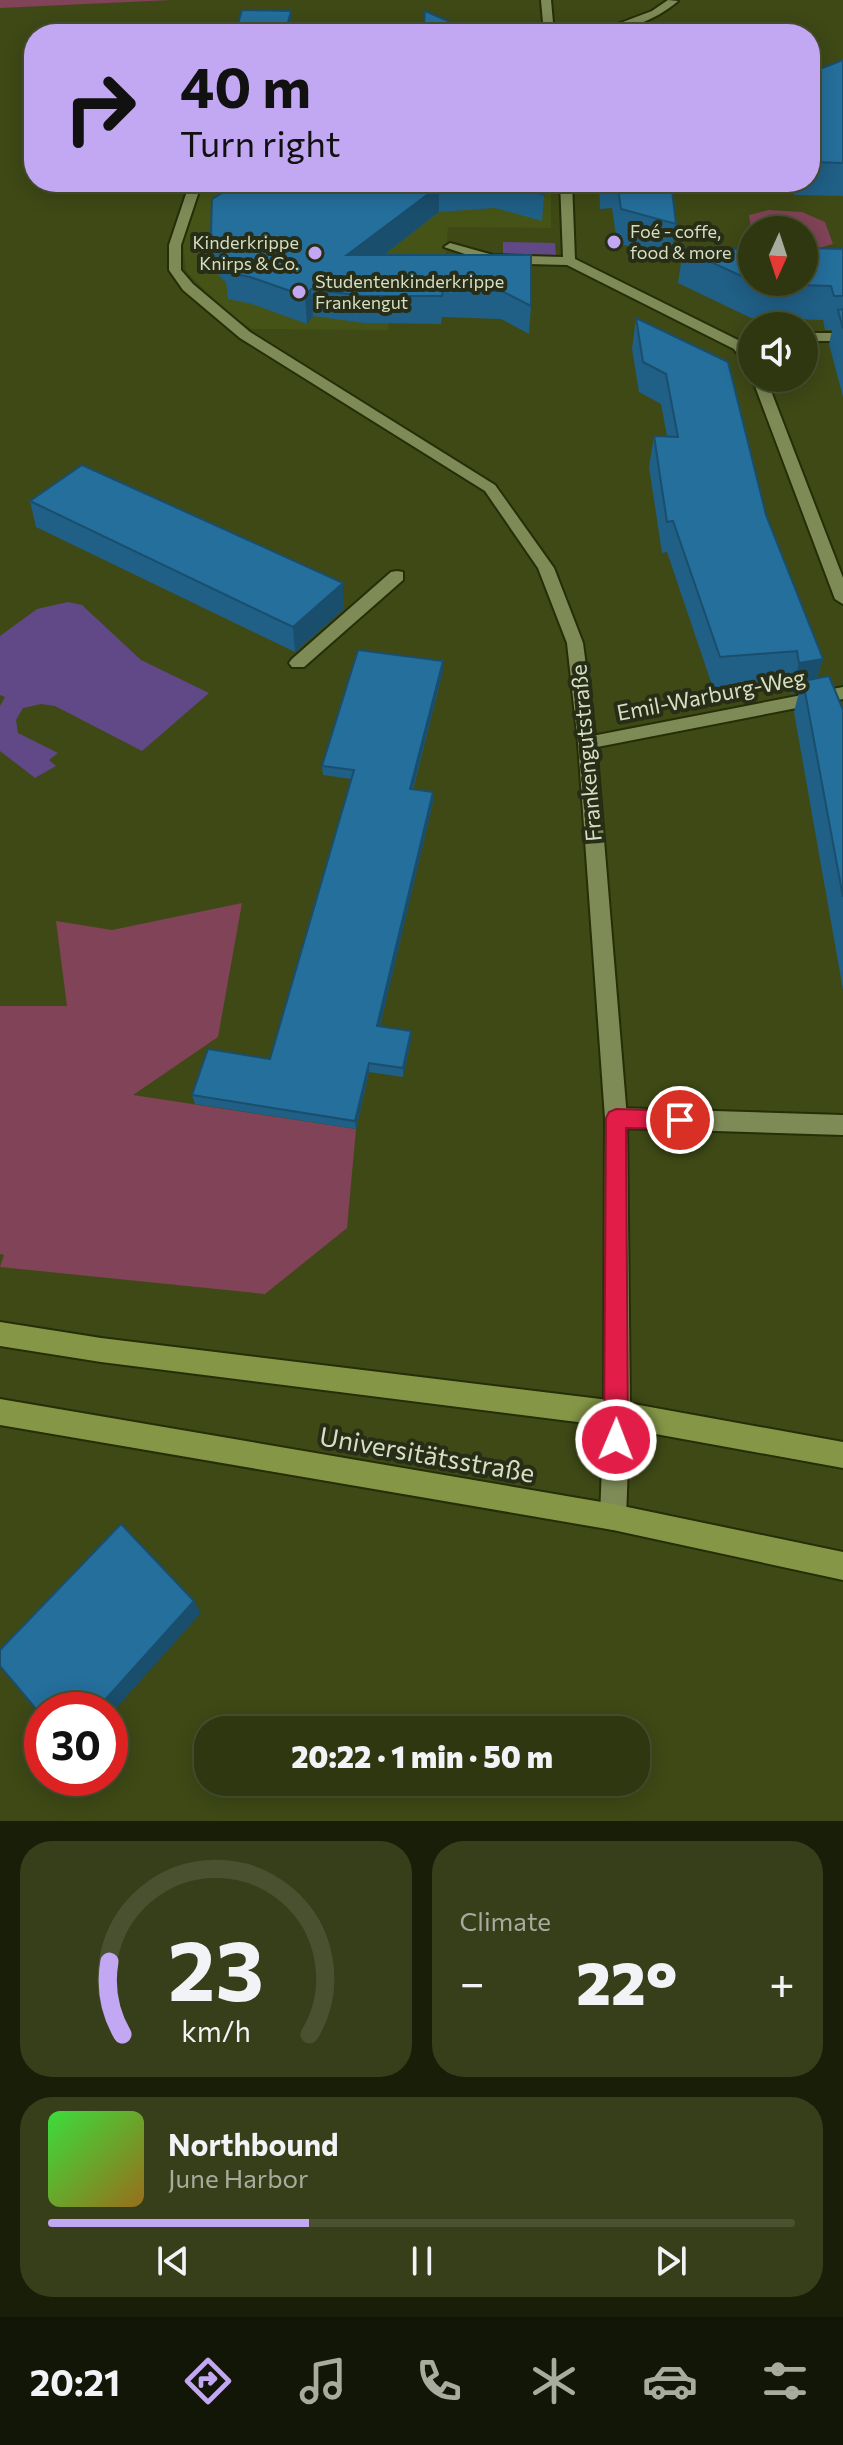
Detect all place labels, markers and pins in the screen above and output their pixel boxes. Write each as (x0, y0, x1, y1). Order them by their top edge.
place label: Foé - coffe, food & more (630, 220, 732, 263)
place label: Kinderkrippe Knirps & Co. (193, 231, 299, 274)
marker: Foé - coffe, food & more (605, 233, 623, 251)
marker: Kinderkrippe Knirps & Co. (306, 244, 324, 262)
place label: Studentenkinderkrippe Frankengut (315, 270, 504, 313)
marker: Studentenkinderkrippe Frankengut (290, 283, 308, 301)
pin (646, 1086, 714, 1154)

